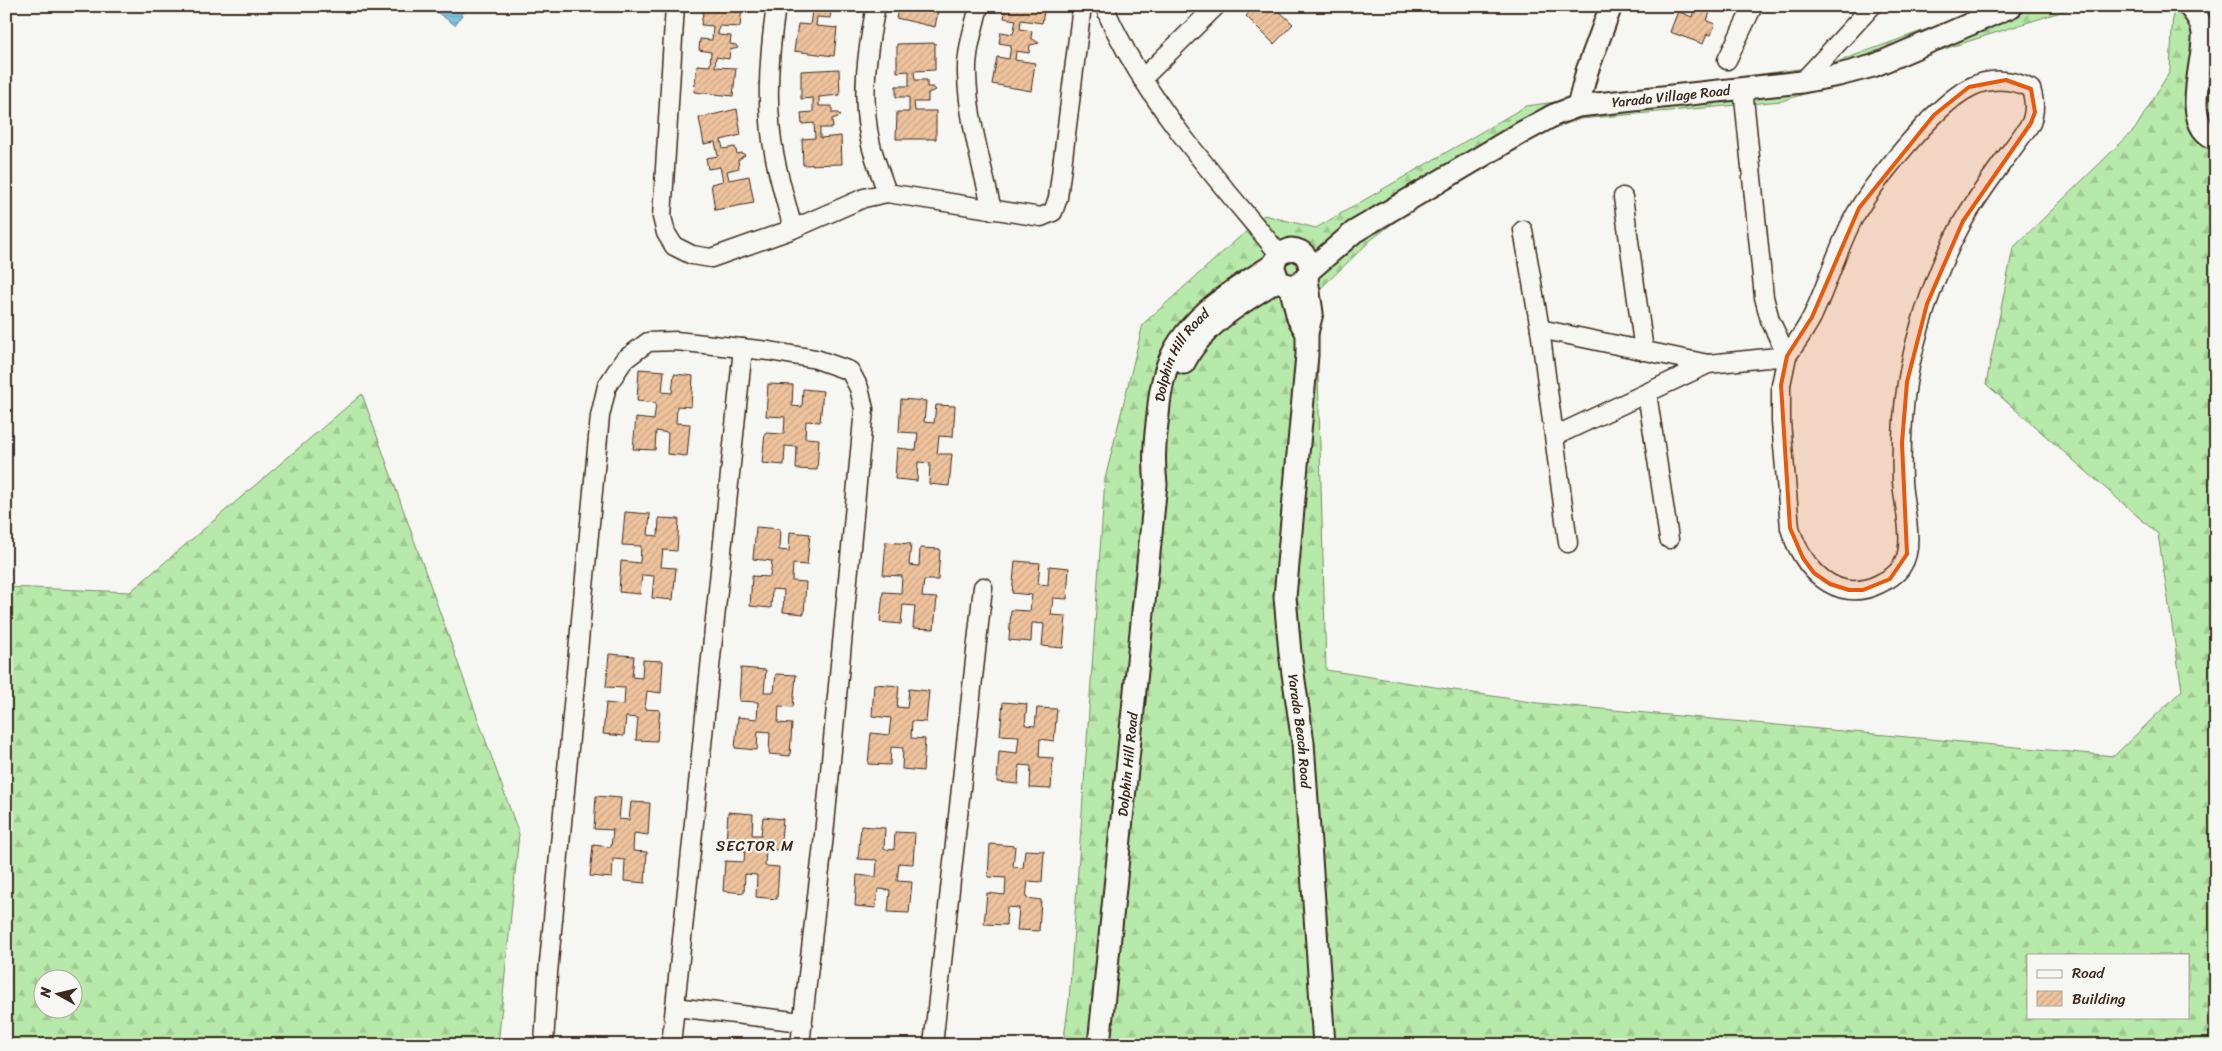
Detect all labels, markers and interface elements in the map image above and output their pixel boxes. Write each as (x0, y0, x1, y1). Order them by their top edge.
street label: Yarada Village Road (1611, 78, 1733, 115)
street label: Dolphin Hill Road (1147, 301, 1217, 403)
street label: Yarada Beach Road (1280, 672, 1318, 791)
street label: Dolphin Hill Road (1110, 710, 1146, 818)
district label: SECTOR M (716, 833, 794, 859)
legend (2027, 954, 2190, 1018)
text: Road (2072, 960, 2105, 986)
north arrow (32, 968, 82, 1018)
text: N (32, 985, 59, 1000)
text: Building (2072, 986, 2126, 1012)

